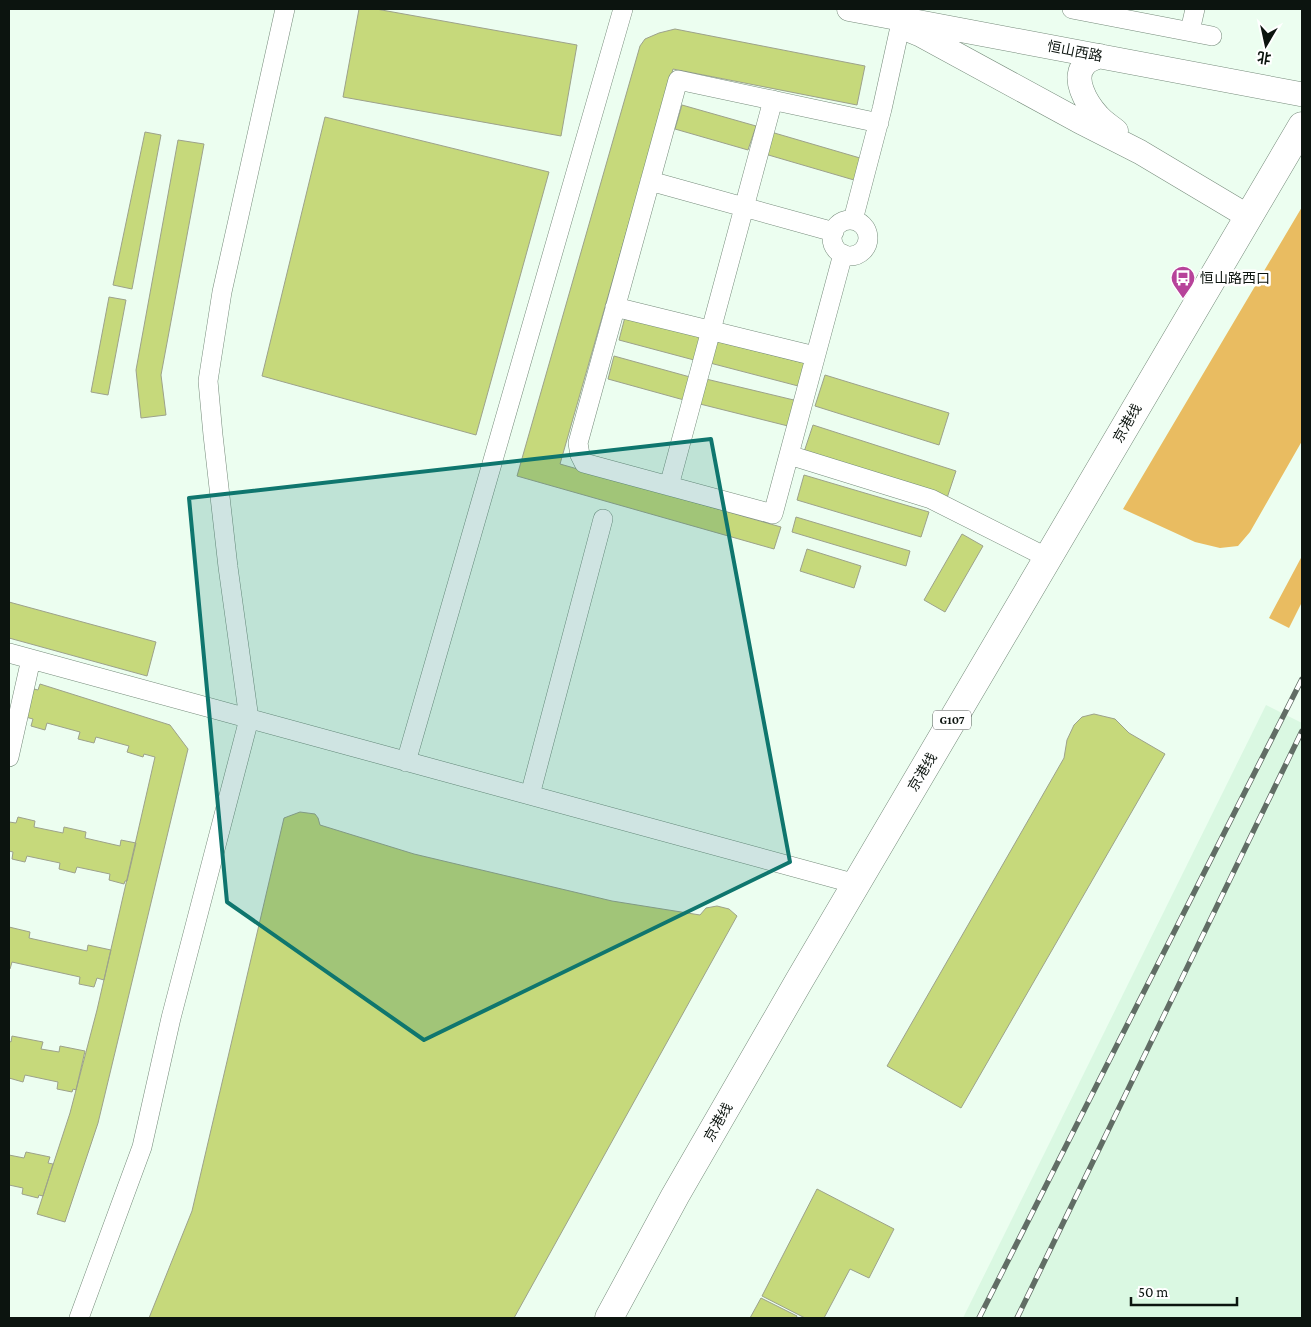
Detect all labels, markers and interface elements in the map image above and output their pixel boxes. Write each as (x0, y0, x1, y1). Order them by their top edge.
north arrow (1241, 20, 1291, 70)
street label: 恒山西路 (1046, 38, 1104, 64)
text: 北 (1256, 49, 1272, 67)
bus stop icon: 恒山路西口 (1170, 265, 1196, 299)
place label: 恒山路西口 (1200, 270, 1270, 286)
street label: 京港线 (1110, 401, 1144, 445)
road number: G107 (933, 710, 971, 730)
street label: 京港线 (904, 750, 940, 794)
street label: 京港线 (701, 1100, 735, 1144)
scale bar (1131, 1274, 1237, 1306)
text: 50 m (1138, 1284, 1168, 1300)

